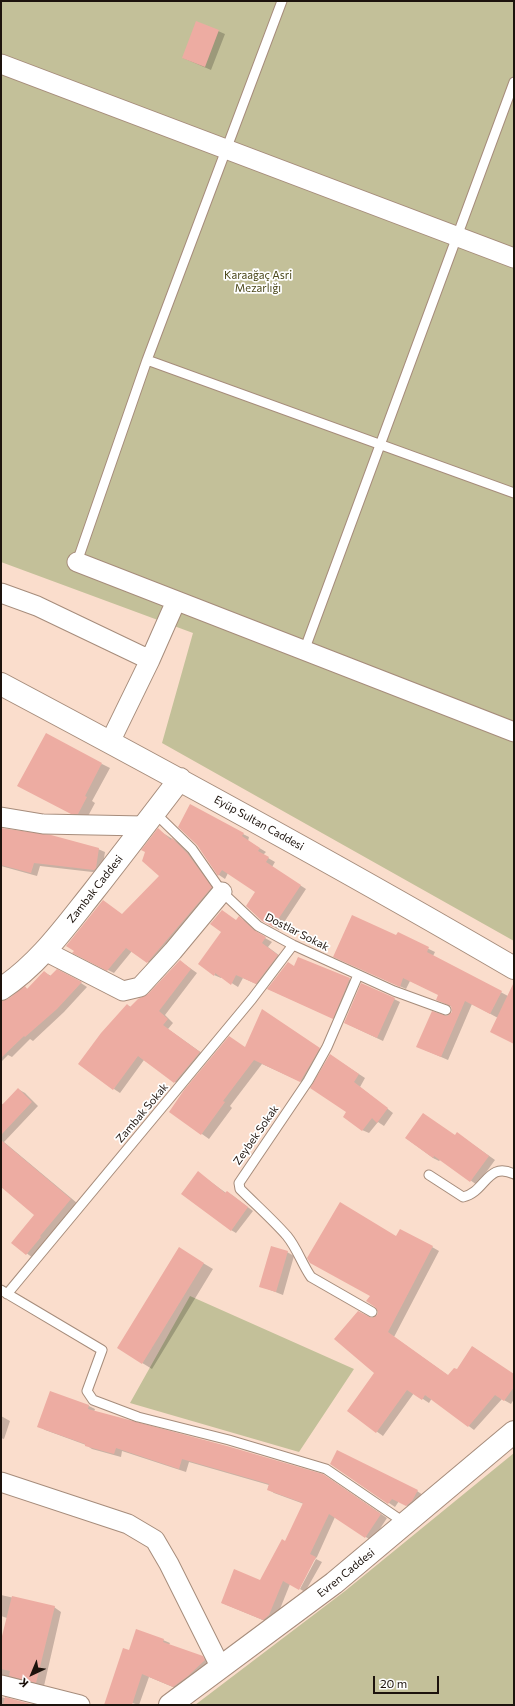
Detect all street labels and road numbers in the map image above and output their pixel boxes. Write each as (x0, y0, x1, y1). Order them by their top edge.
street label: Eyüp Sultan Caddesi (212, 793, 306, 853)
street label: Zambak Caddesi (64, 852, 126, 926)
street label: Dostlar Sokak (263, 910, 331, 954)
street label: Zambak Sokak (113, 1081, 171, 1145)
street label: Zeybek Sokak (231, 1103, 281, 1167)
street label: Evren Caddesi (315, 1546, 377, 1600)

